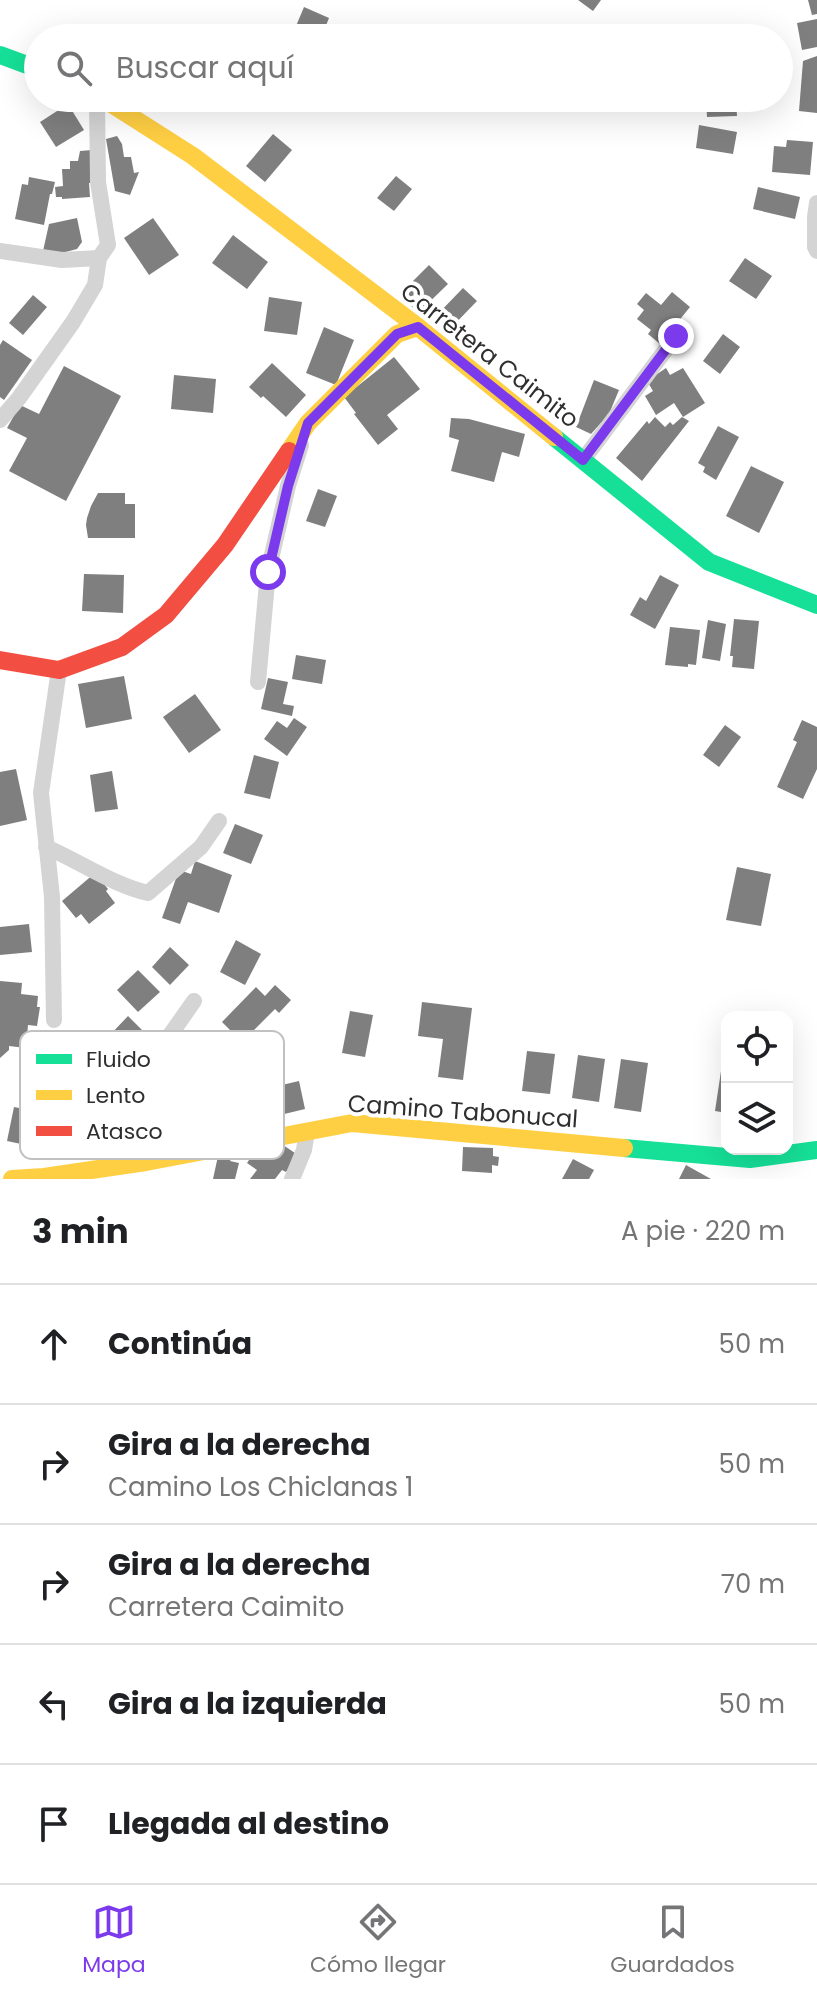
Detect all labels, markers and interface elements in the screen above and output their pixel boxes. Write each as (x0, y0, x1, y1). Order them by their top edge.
search box (24, 24, 793, 112)
icon: search (52, 46, 96, 90)
text: Buscar aquí (116, 46, 294, 89)
street label: Carretera Caimito (394, 275, 586, 435)
route end (658, 318, 694, 354)
route start (250, 554, 286, 590)
map controls (721, 1011, 793, 1155)
button: locate (721, 1011, 793, 1083)
legend (20, 1031, 284, 1159)
text: Fluido (86, 1044, 151, 1075)
text: Lento (86, 1080, 145, 1111)
button: layers (721, 1083, 793, 1155)
street label: Camino Tabonucal (347, 1086, 579, 1136)
text: Atasco (86, 1116, 163, 1147)
text: 3 min (32, 1207, 129, 1255)
text: A pie · 220 m (621, 1213, 785, 1249)
icon: ahead (32, 1322, 76, 1366)
text: Continúa (108, 1322, 252, 1365)
text: 50 m (719, 1326, 785, 1362)
text: Gira a la derecha (108, 1423, 371, 1466)
icon: right (32, 1442, 76, 1486)
text: 50 m (719, 1446, 785, 1482)
text: Camino Los Chiclanas 1 (108, 1469, 413, 1505)
text: Gira a la derecha (108, 1543, 371, 1586)
icon: right (32, 1562, 76, 1606)
text: 70 m (721, 1566, 785, 1602)
text: Carretera Caimito (108, 1589, 344, 1625)
icon: left (32, 1682, 76, 1726)
text: Gira a la izquierda (108, 1682, 387, 1725)
text: 50 m (719, 1686, 785, 1722)
icon: arrive (32, 1802, 76, 1846)
text: Llegada al destino (108, 1802, 389, 1845)
tab: Mapa (82, 1900, 146, 1981)
tab: Cómo llegar (310, 1900, 446, 1981)
tab: Guardados (610, 1900, 735, 1981)

